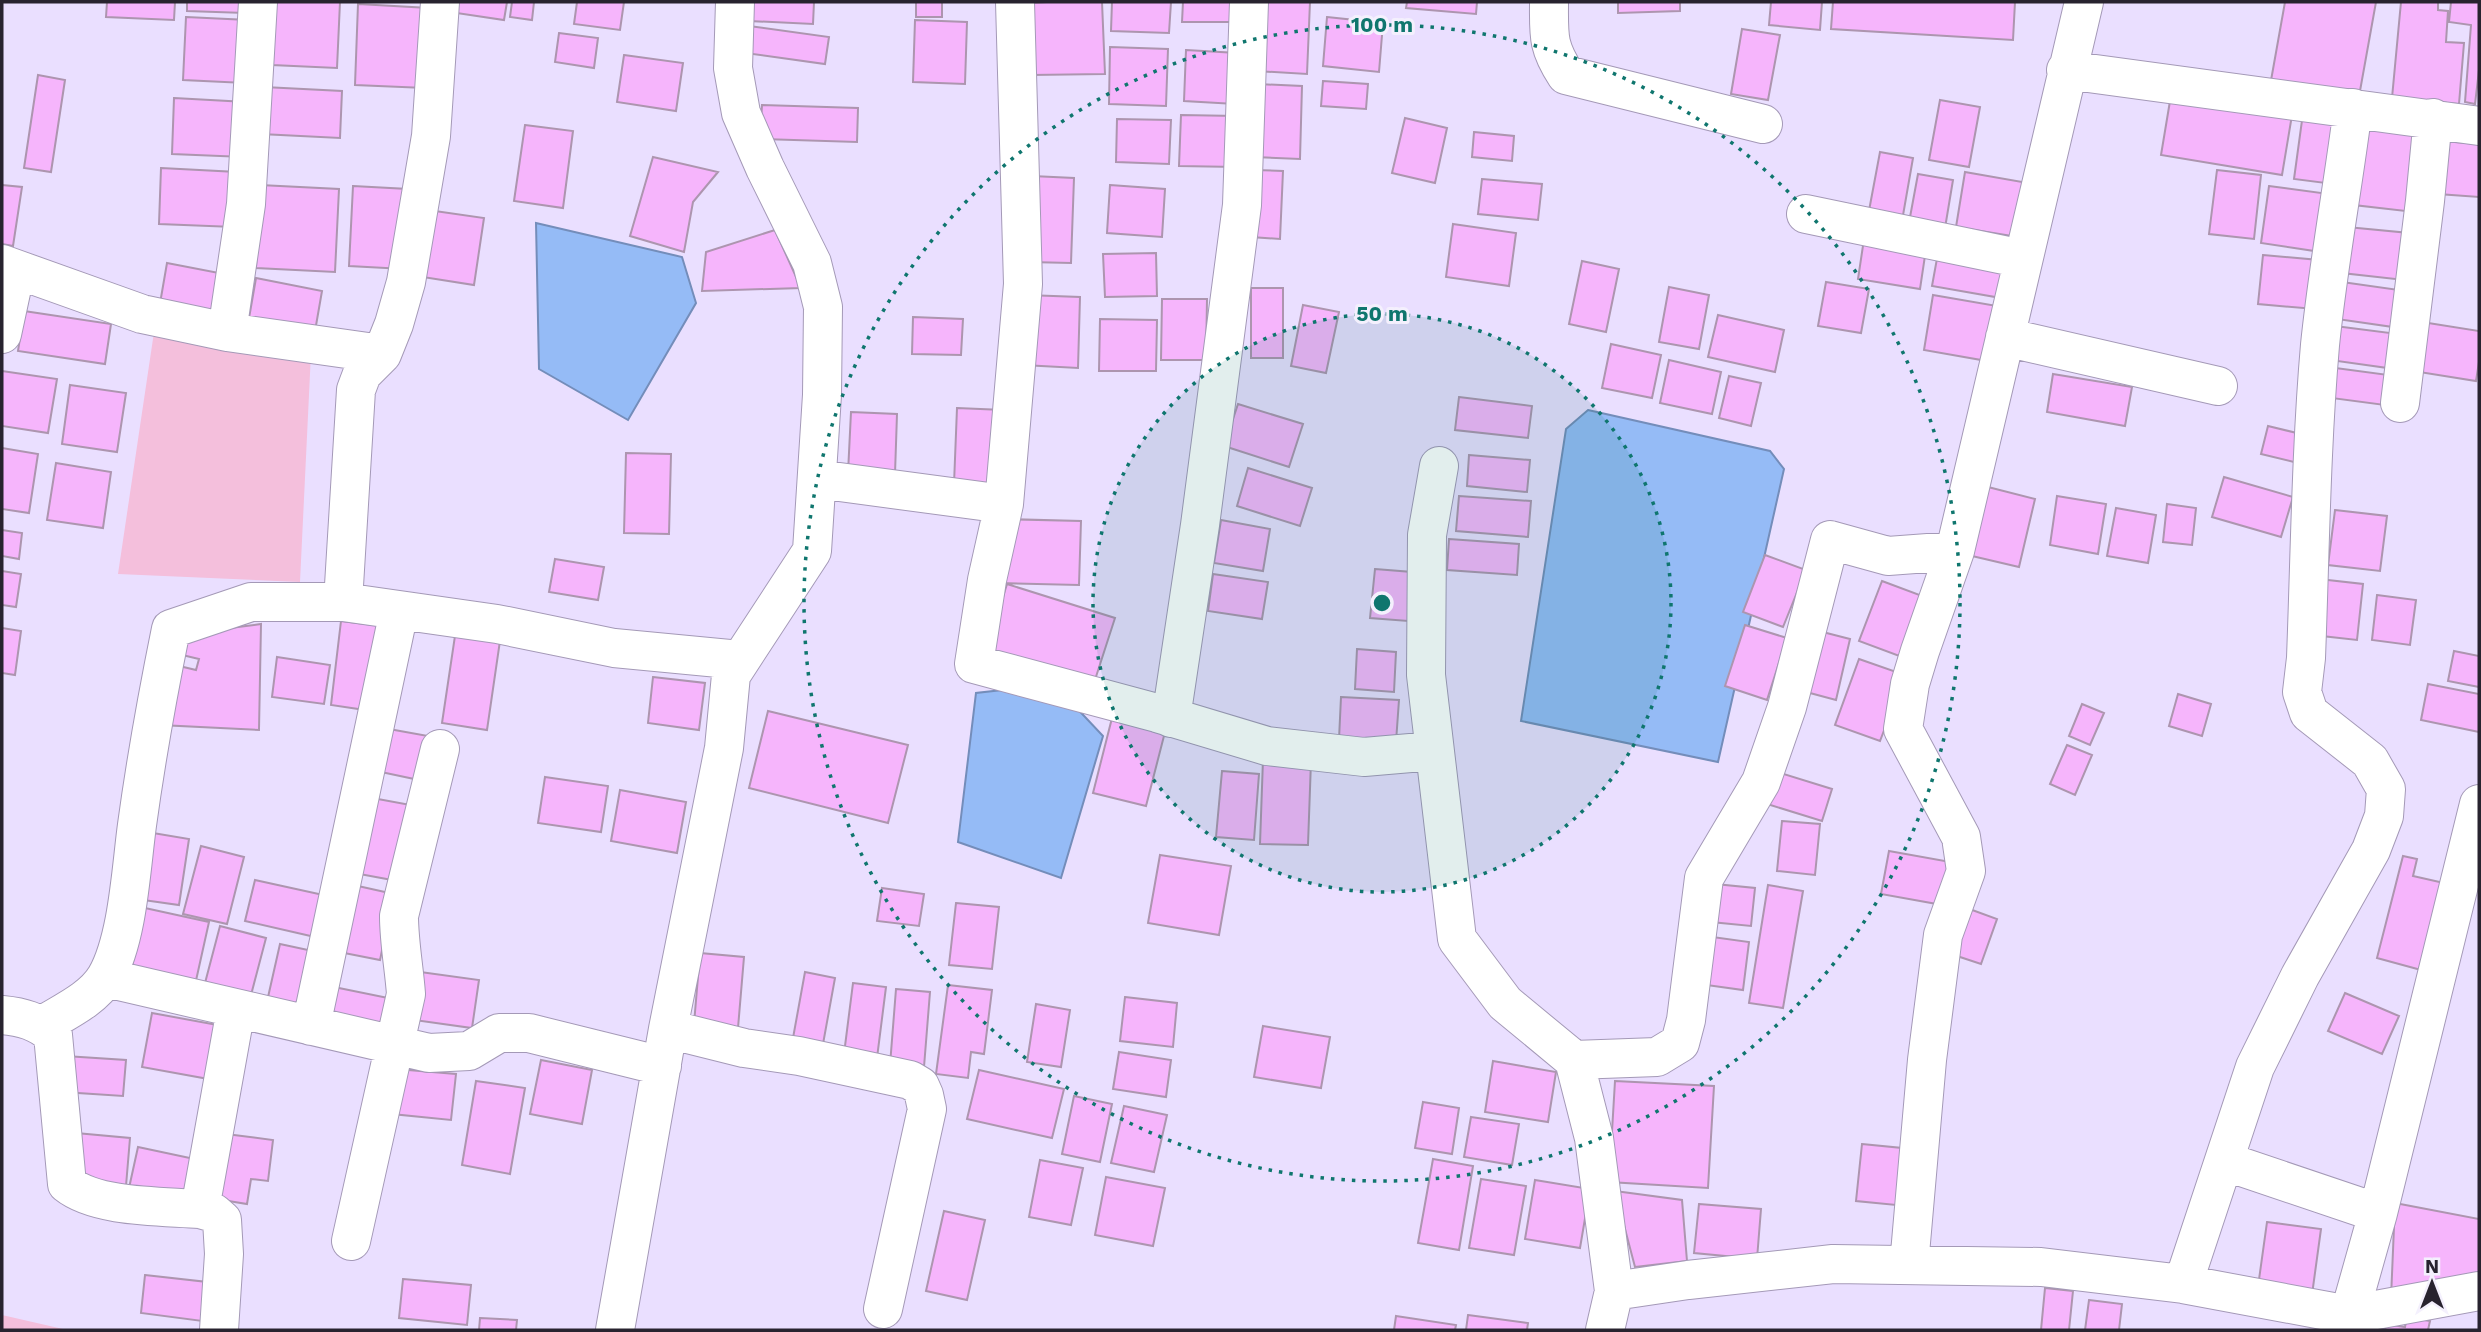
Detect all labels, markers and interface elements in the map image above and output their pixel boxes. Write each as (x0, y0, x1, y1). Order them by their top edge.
text: 100 m (1351, 12, 1413, 37)
text: 50 m (1356, 301, 1408, 326)
centre of rings (1370, 591, 1394, 615)
north arrow (2397, 1248, 2467, 1318)
text: N (2425, 1255, 2439, 1278)

